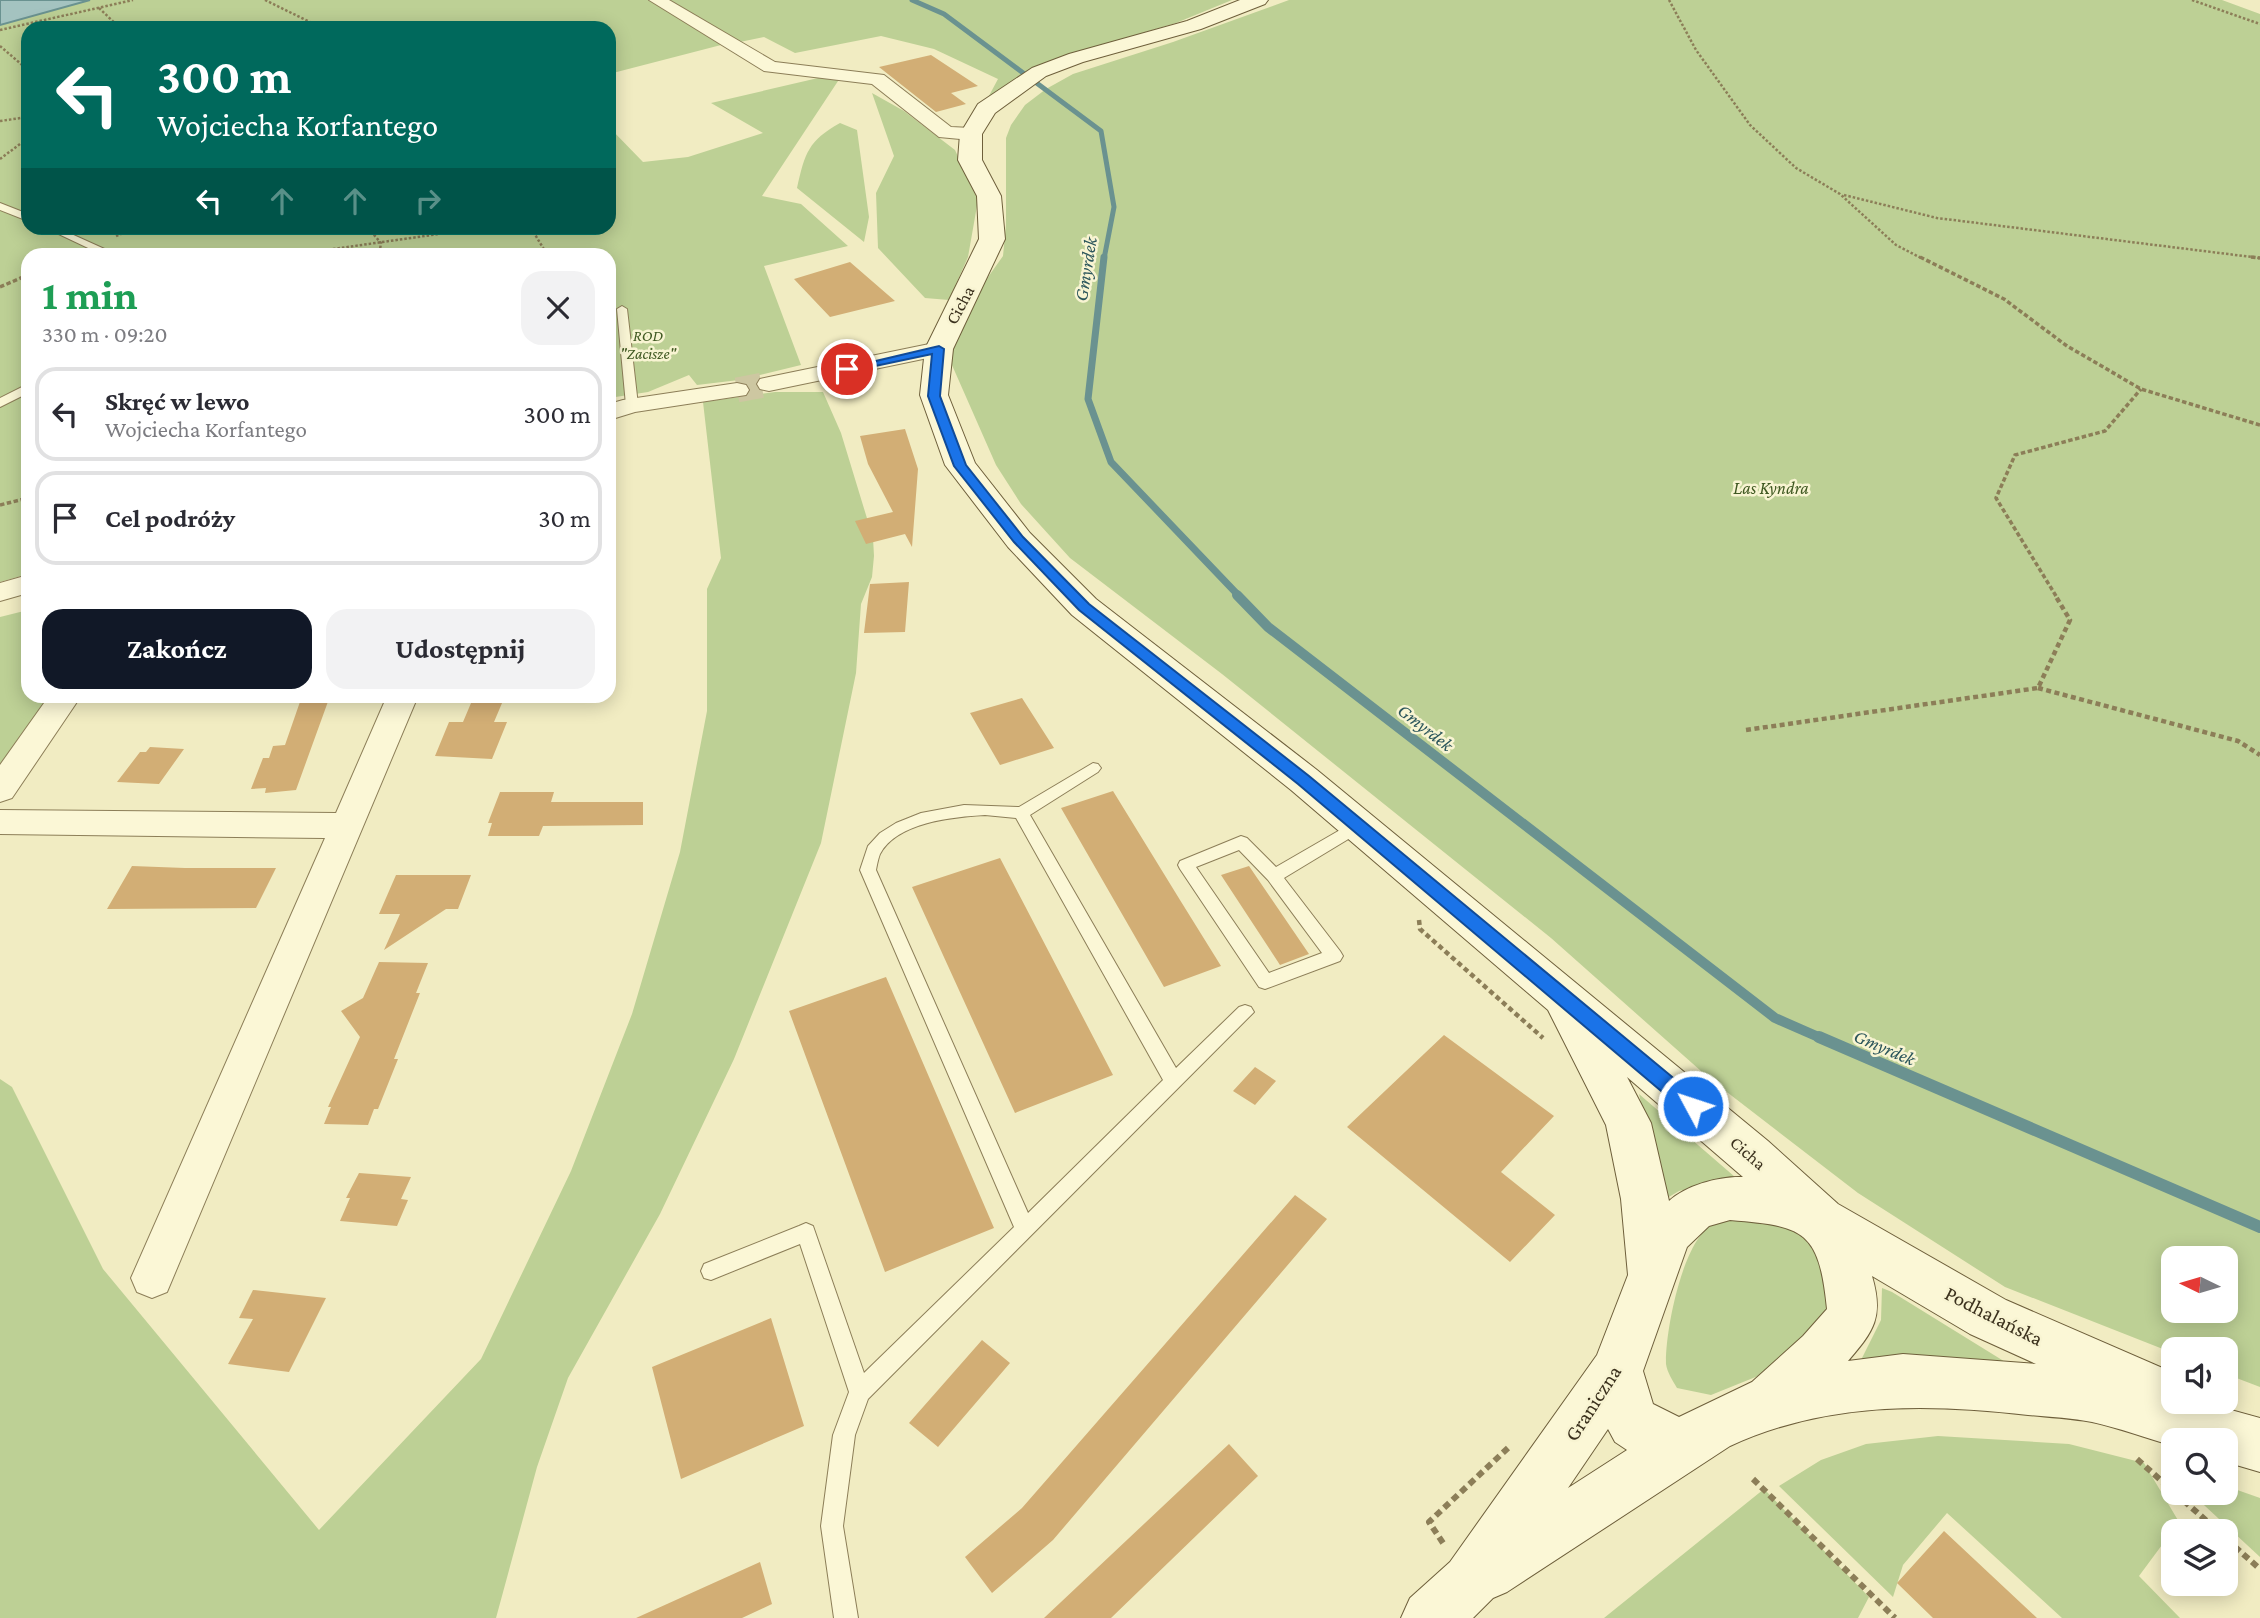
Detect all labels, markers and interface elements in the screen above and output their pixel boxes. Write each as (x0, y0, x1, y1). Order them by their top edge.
icon: left (42, 49, 133, 140)
text: 300 m (157, 49, 291, 104)
text: Wojciecha Korfantego (157, 107, 438, 143)
icon: left (190, 182, 228, 220)
icon: ahead (263, 182, 301, 220)
icon: ahead (336, 182, 374, 220)
icon: right (409, 182, 447, 220)
water label: Gmyrdek (1070, 235, 1101, 303)
text: 1 min (42, 271, 138, 318)
button: close (521, 271, 595, 345)
street label: Cicha (942, 282, 978, 328)
text: 330 m · 09:20 (42, 321, 168, 347)
park label: ROD "Zacisze" (620, 327, 677, 362)
pin (817, 339, 877, 399)
icon: arrive (828, 350, 866, 388)
text: Skręć w lewo (105, 387, 250, 416)
icon: left (46, 395, 84, 433)
text: 300 m (523, 400, 591, 429)
text: Wojciecha Korfantego (105, 416, 307, 442)
park label: Las Kyndra (1733, 478, 1809, 498)
icon: arrive (46, 499, 84, 537)
text: Cel podróży (105, 504, 235, 533)
text: 30 m (538, 504, 591, 533)
button: Zakończ (42, 609, 312, 689)
button: Udostępnij (326, 609, 595, 689)
water label: Gmyrdek (1394, 699, 1458, 756)
water label: Gmyrdek (1851, 1025, 1919, 1070)
position arrow (1656, 1069, 1730, 1143)
street label: Cicha (1726, 1132, 1770, 1174)
north arrow (2161, 1246, 2238, 1323)
map controls (2161, 1246, 2238, 1596)
street label: Podhalańska (1941, 1281, 2047, 1351)
button: sound (2161, 1337, 2238, 1414)
street label: Graniczna (1560, 1360, 1626, 1445)
button: search (2161, 1428, 2238, 1505)
button: layers (2161, 1519, 2238, 1596)

